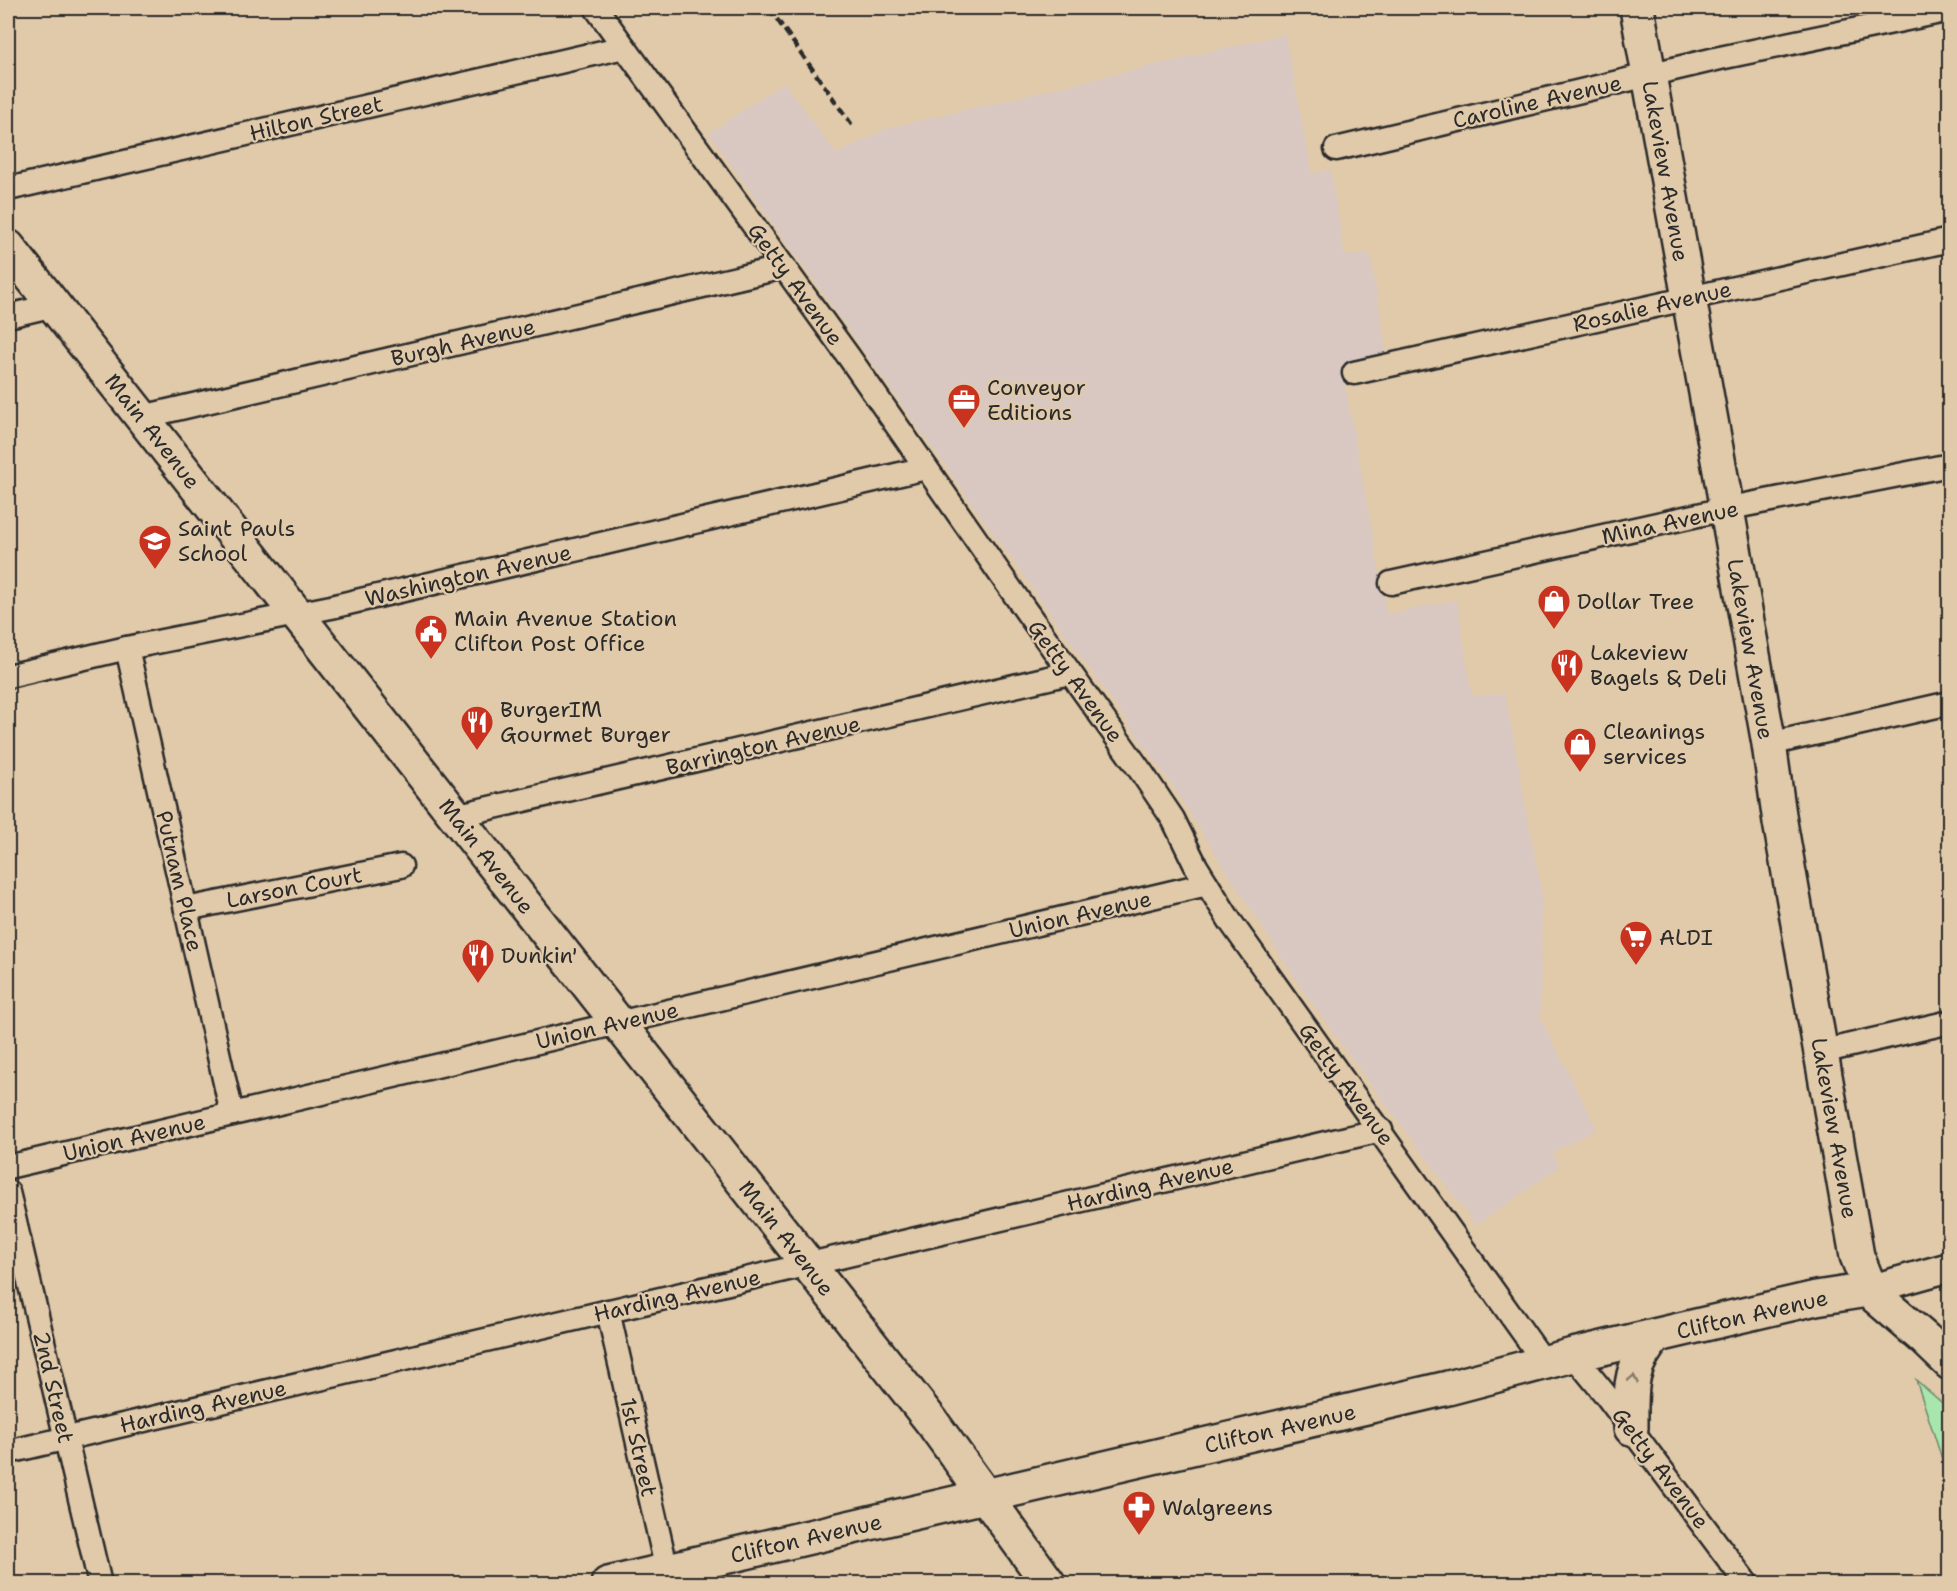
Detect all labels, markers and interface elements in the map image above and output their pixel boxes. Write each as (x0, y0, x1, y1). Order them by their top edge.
street label: Caroline Avenue (1450, 68, 1624, 135)
street label: Lakeview Avenue (1635, 78, 1696, 264)
street label: Hilton Street (247, 89, 386, 148)
street label: Getty Avenue (741, 217, 850, 351)
street label: Rosalie Avenue (1570, 274, 1734, 339)
street label: Burgh Avenue (388, 312, 538, 373)
street label: Main Avenue (98, 368, 207, 495)
place label: Conveyor Editions (987, 373, 1086, 427)
office icon: Conveyor Editions (946, 382, 982, 429)
street label: Mina Avenue (1599, 494, 1741, 551)
place label: Saint Pauls School (178, 514, 295, 568)
school or university icon: Saint Pauls School (137, 523, 173, 570)
street label: Washington Avenue (362, 538, 574, 613)
street label: Lakeview Avenue (1720, 556, 1781, 742)
shop icon: Dollar Tree (1536, 583, 1572, 630)
place label: Dollar Tree (1577, 587, 1694, 616)
place label: Main Avenue Station Clifton Post Office (454, 604, 677, 658)
public building icon: Main Avenue Station Clifton Post Office (413, 613, 449, 660)
street label: Getty Avenue (1021, 614, 1130, 748)
place label: Lakeview Bagels & Deli (1590, 638, 1727, 692)
restaurant icon: Lakeview Bagels & Deli (1549, 647, 1585, 694)
place label: BurgerIM Gourmet Burger (500, 695, 671, 749)
restaurant icon: BurgerIM Gourmet Burger (459, 704, 495, 751)
street label: Barrington Avenue (663, 709, 863, 782)
place label: Cleanings services (1603, 717, 1705, 771)
shop icon: Cleanings services (1562, 726, 1598, 773)
street label: Main Avenue (432, 793, 541, 920)
street label: Putnam Place (149, 808, 210, 954)
street label: Larson Court (224, 860, 364, 915)
street label: Union Avenue (1006, 884, 1154, 945)
supermarket icon: ALDI (1618, 919, 1654, 966)
place label: ALDI (1659, 923, 1713, 952)
restaurant icon: Dunkin' (460, 937, 496, 984)
place label: Dunkin' (501, 941, 578, 970)
street label: Union Avenue (533, 995, 681, 1056)
street label: Getty Avenue (1292, 1017, 1401, 1151)
street label: Lakeview Avenue (1804, 1035, 1865, 1221)
street label: Union Avenue (60, 1107, 208, 1168)
street label: Harding Avenue (1064, 1151, 1236, 1218)
street label: Main Avenue (732, 1175, 841, 1302)
street label: Harding Avenue (591, 1262, 763, 1329)
street label: Clifton Avenue (1674, 1283, 1831, 1346)
street label: 2nd Street (27, 1328, 80, 1446)
street label: Harding Avenue (117, 1373, 289, 1440)
one-way arrow (1626, 1374, 1639, 1384)
street label: 1st Street (613, 1395, 664, 1499)
street label: Clifton Avenue (1202, 1397, 1359, 1460)
street label: Getty Avenue (1605, 1402, 1716, 1535)
pharmacy icon: Walgreens (1121, 1489, 1157, 1536)
place label: Walgreens (1162, 1493, 1273, 1522)
street label: Clifton Avenue (728, 1507, 885, 1570)

